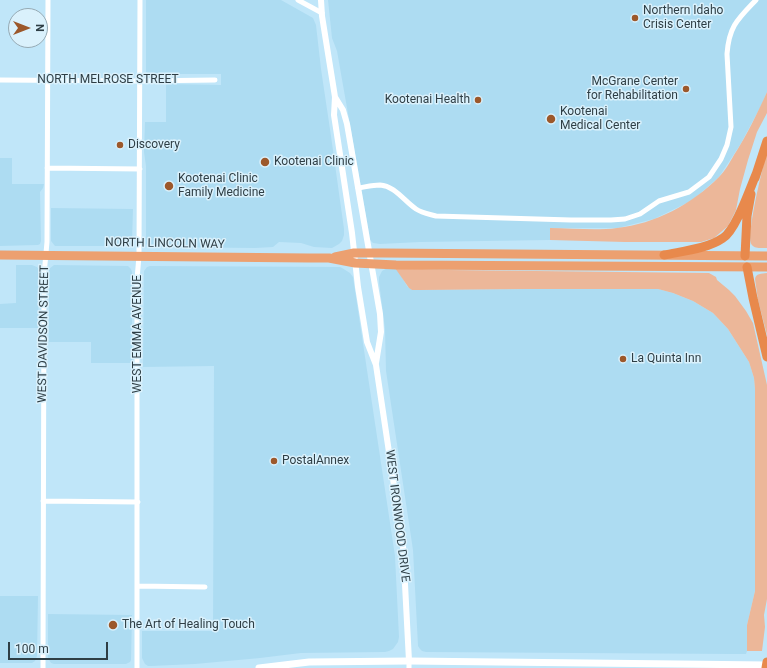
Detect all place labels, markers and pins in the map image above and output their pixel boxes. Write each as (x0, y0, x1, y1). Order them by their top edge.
place label: Northern Idaho Crisis Center (643, 4, 723, 32)
marker: Northern Idaho Crisis Center (630, 13, 640, 23)
place label: McGrane Center for Rehabilitation (587, 75, 678, 103)
marker: McGrane Center for Rehabilitation (681, 84, 691, 94)
place label: Kootenai Health (385, 93, 470, 107)
marker: Kootenai Health (473, 95, 483, 105)
place label: Kootenai Medical Center (560, 105, 640, 133)
marker: Kootenai Medical Center (545, 113, 557, 125)
place label: Discovery (128, 138, 180, 152)
marker: Discovery (115, 140, 125, 150)
place label: Kootenai Clinic (274, 155, 354, 169)
marker: Kootenai Clinic (259, 156, 271, 168)
place label: Kootenai Clinic Family Medicine (178, 172, 265, 200)
marker: Kootenai Clinic Family Medicine (163, 180, 175, 192)
place label: La Quinta Inn (631, 352, 701, 366)
marker: La Quinta Inn (618, 354, 628, 364)
place label: PostalAnnex (282, 454, 349, 468)
marker: PostalAnnex (269, 456, 279, 466)
place label: The Art of Healing Touch (122, 618, 255, 632)
marker: The Art of Healing Touch (107, 619, 119, 631)

